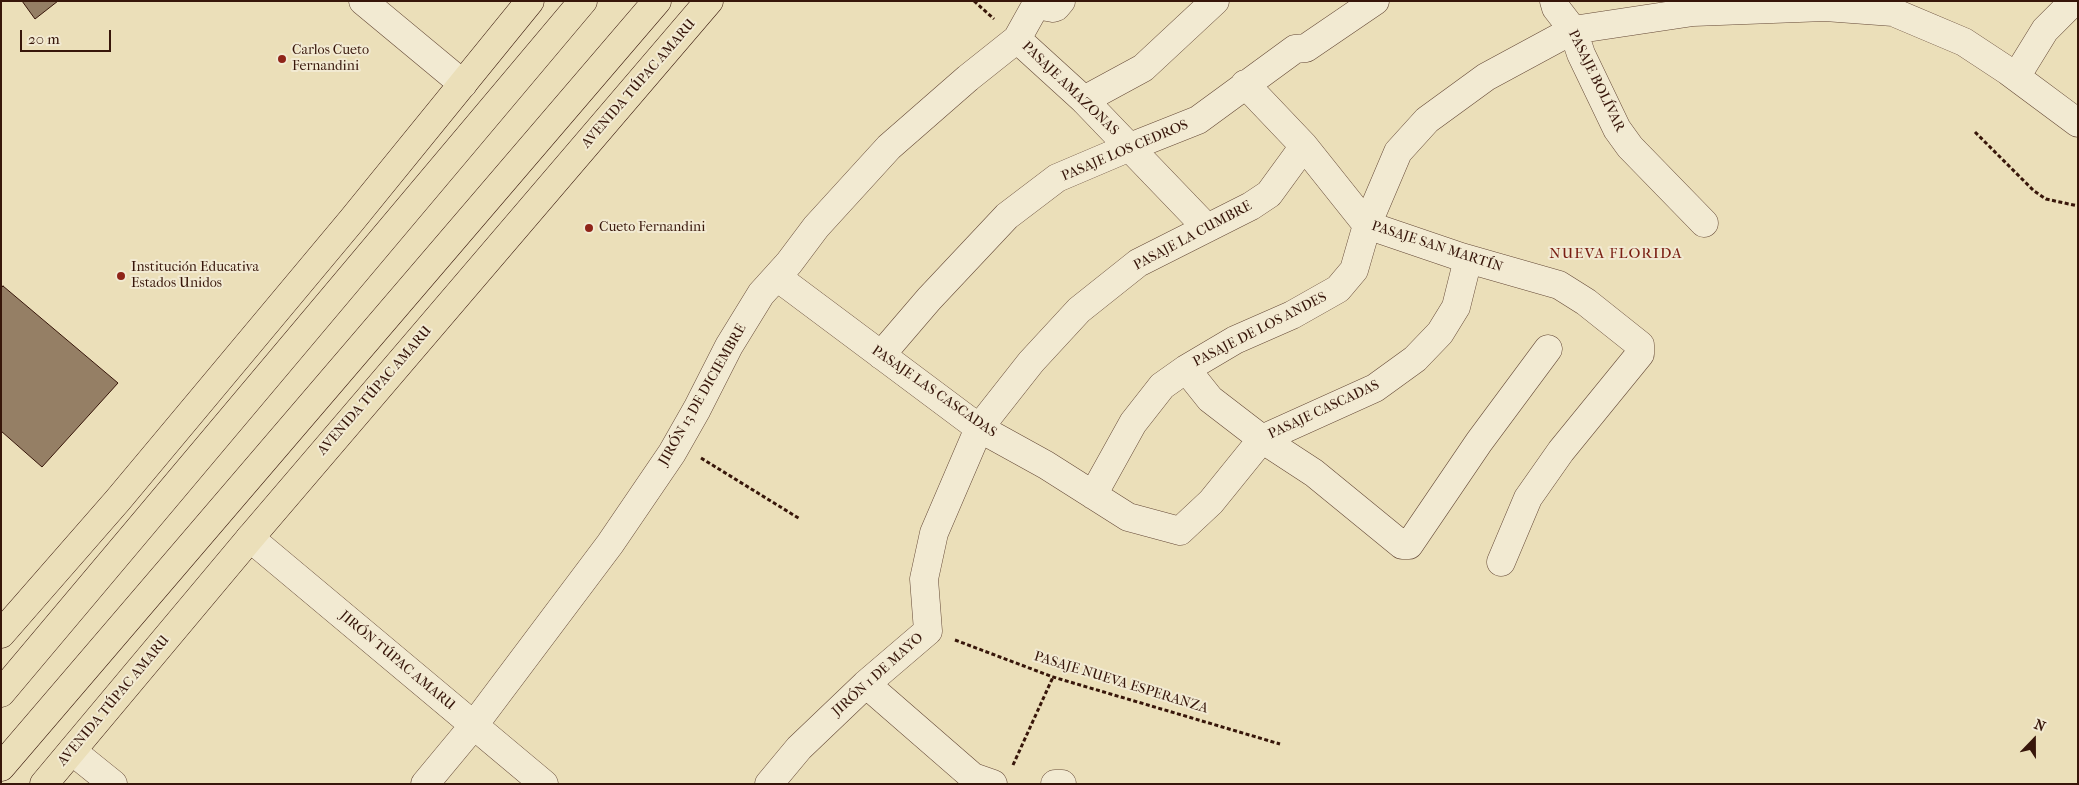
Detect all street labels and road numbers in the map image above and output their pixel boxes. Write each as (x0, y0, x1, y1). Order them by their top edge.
street label: AVENIDA TÚPAC AMARU (578, 16, 700, 152)
street label: PASAJE BOLÍVAR (1564, 27, 1628, 135)
street label: PASAJE AMAZONAS (1018, 39, 1122, 139)
street label: PASAJE LOS CEDROS (1059, 117, 1191, 185)
street label: PASAJE LA CUMBRE (1131, 198, 1255, 274)
street label: PASAJE SAN MARTÍN (1369, 218, 1505, 276)
street label: PASAJE DE LOS ANDES (1190, 289, 1330, 371)
street label: JIRÓN 13 DE DICIEMBRE (656, 321, 750, 469)
street label: AVENIDA TÚPAC AMARU (314, 323, 436, 459)
street label: PASAJE LAS CASCADAS (868, 342, 1000, 442)
street label: PASAJE CASCADAS (1266, 377, 1382, 443)
street label: JIRÓN TÚPAC AMARU (336, 608, 458, 714)
street label: JIRÓN 1 DE MAYO (829, 630, 927, 720)
street label: AVENIDA TÚPAC AMARU (54, 632, 174, 770)
street label: PASAJE NUEVA ESPERANZA (1032, 648, 1210, 718)

